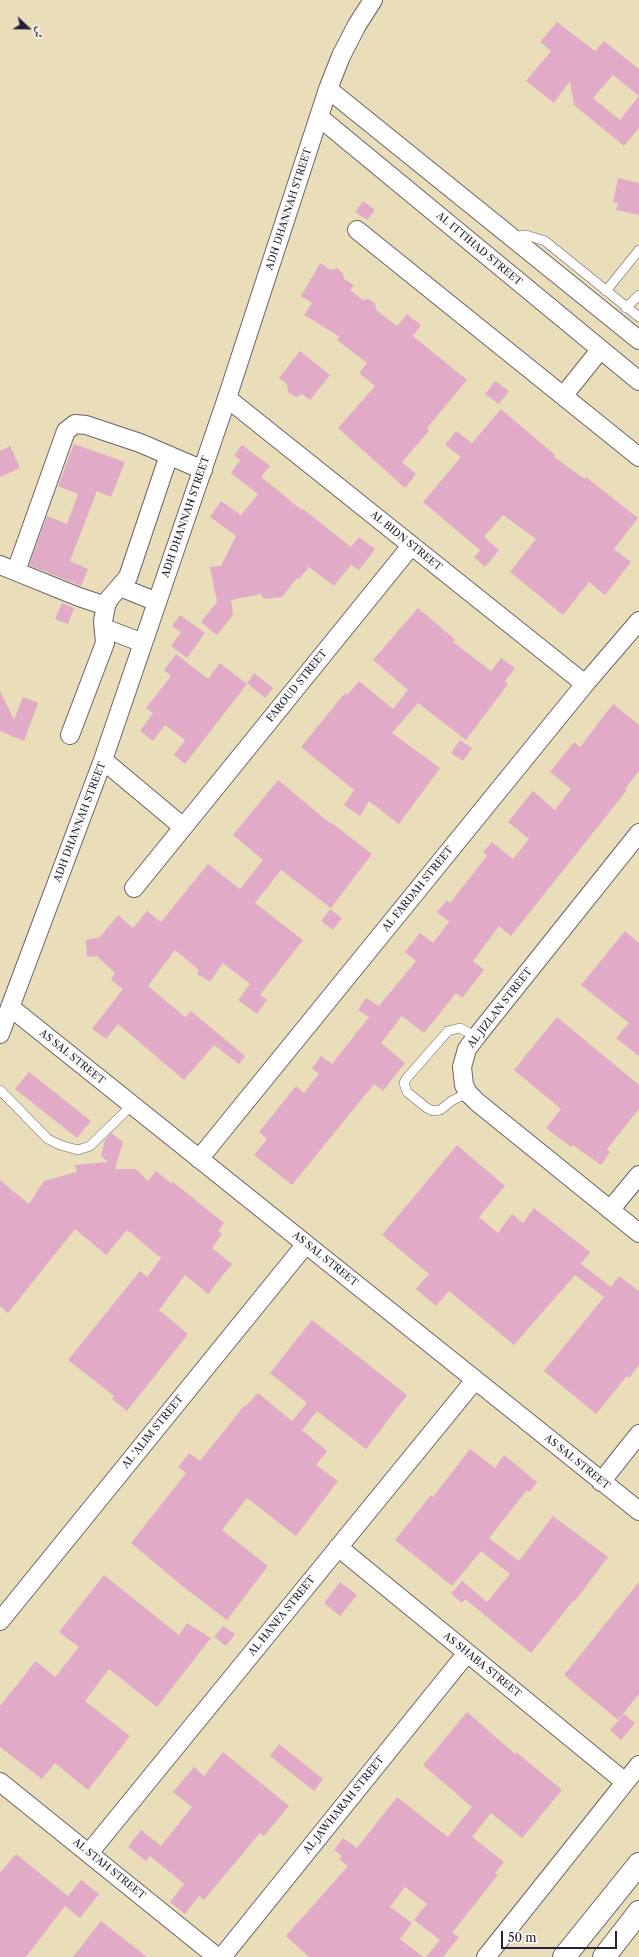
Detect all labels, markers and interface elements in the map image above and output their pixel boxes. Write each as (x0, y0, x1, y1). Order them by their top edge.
north arrow (8, 8, 48, 48)
text: ش (31, 25, 48, 40)
street label: ADH DHANNAH STREET (264, 146, 314, 272)
street label: AL ITTIHAD STREET (434, 210, 524, 288)
street label: ADH DHANNAH STREET (160, 455, 212, 579)
street label: AL BIDN STREET (368, 509, 444, 573)
street label: FAROUD STREET (264, 648, 330, 724)
street label: ADH DHANNAH STREET (52, 760, 108, 884)
street label: AL FARDAH STREET (380, 844, 456, 934)
street label: AL JIZLAN STREET (465, 966, 535, 1050)
street label: AS SAL STREET (37, 1027, 107, 1087)
street label: AS SAL STREET (290, 1229, 360, 1289)
street label: AL 'ALIM STREET (120, 1393, 186, 1471)
street label: AS SAL STREET (542, 1432, 612, 1492)
street label: AL HANFA STREET (246, 1574, 318, 1658)
street label: AS SHABA STREET (441, 1630, 523, 1700)
street label: AL JAWHARAH STREET (301, 1754, 387, 1856)
street label: AL STAH STREET (70, 1836, 148, 1902)
scale bar (503, 1923, 619, 1949)
text: 50 m (508, 1930, 537, 1945)

